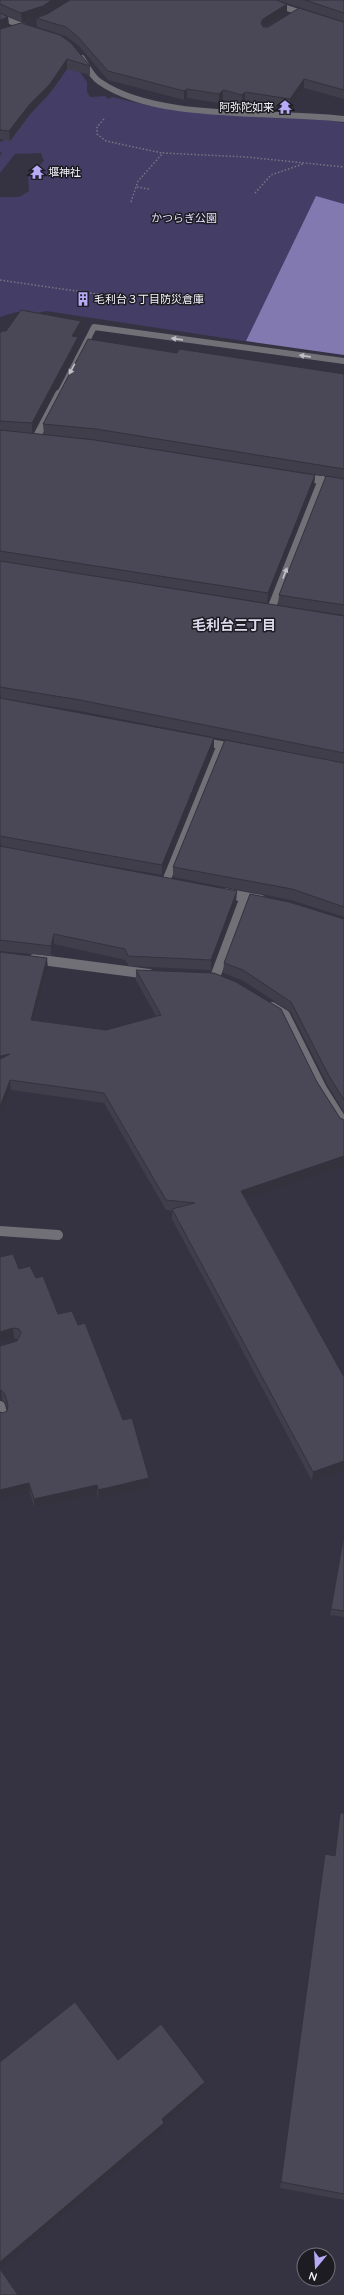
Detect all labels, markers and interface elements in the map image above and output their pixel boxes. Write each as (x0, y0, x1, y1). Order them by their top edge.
temple icon: 阿弥陀如来 (277, 99, 293, 115)
place label: 阿弥陀如来 (219, 100, 274, 114)
temple icon: 堰神社 (29, 164, 45, 180)
place label: 堰神社 (48, 165, 81, 179)
park label: かつらぎ公園 (151, 211, 217, 225)
building icon: 毛利台３丁目防災倉庫 (75, 291, 91, 307)
place label: 毛利台３丁目防災倉庫 (94, 292, 204, 306)
one-way arrow (170, 335, 183, 342)
one-way arrow (299, 353, 311, 359)
one-way arrow (69, 363, 76, 374)
one-way arrow (283, 566, 289, 578)
district label: 毛利台三丁目 (192, 616, 276, 634)
north arrow (296, 2247, 336, 2287)
text: N (307, 2269, 319, 2284)

